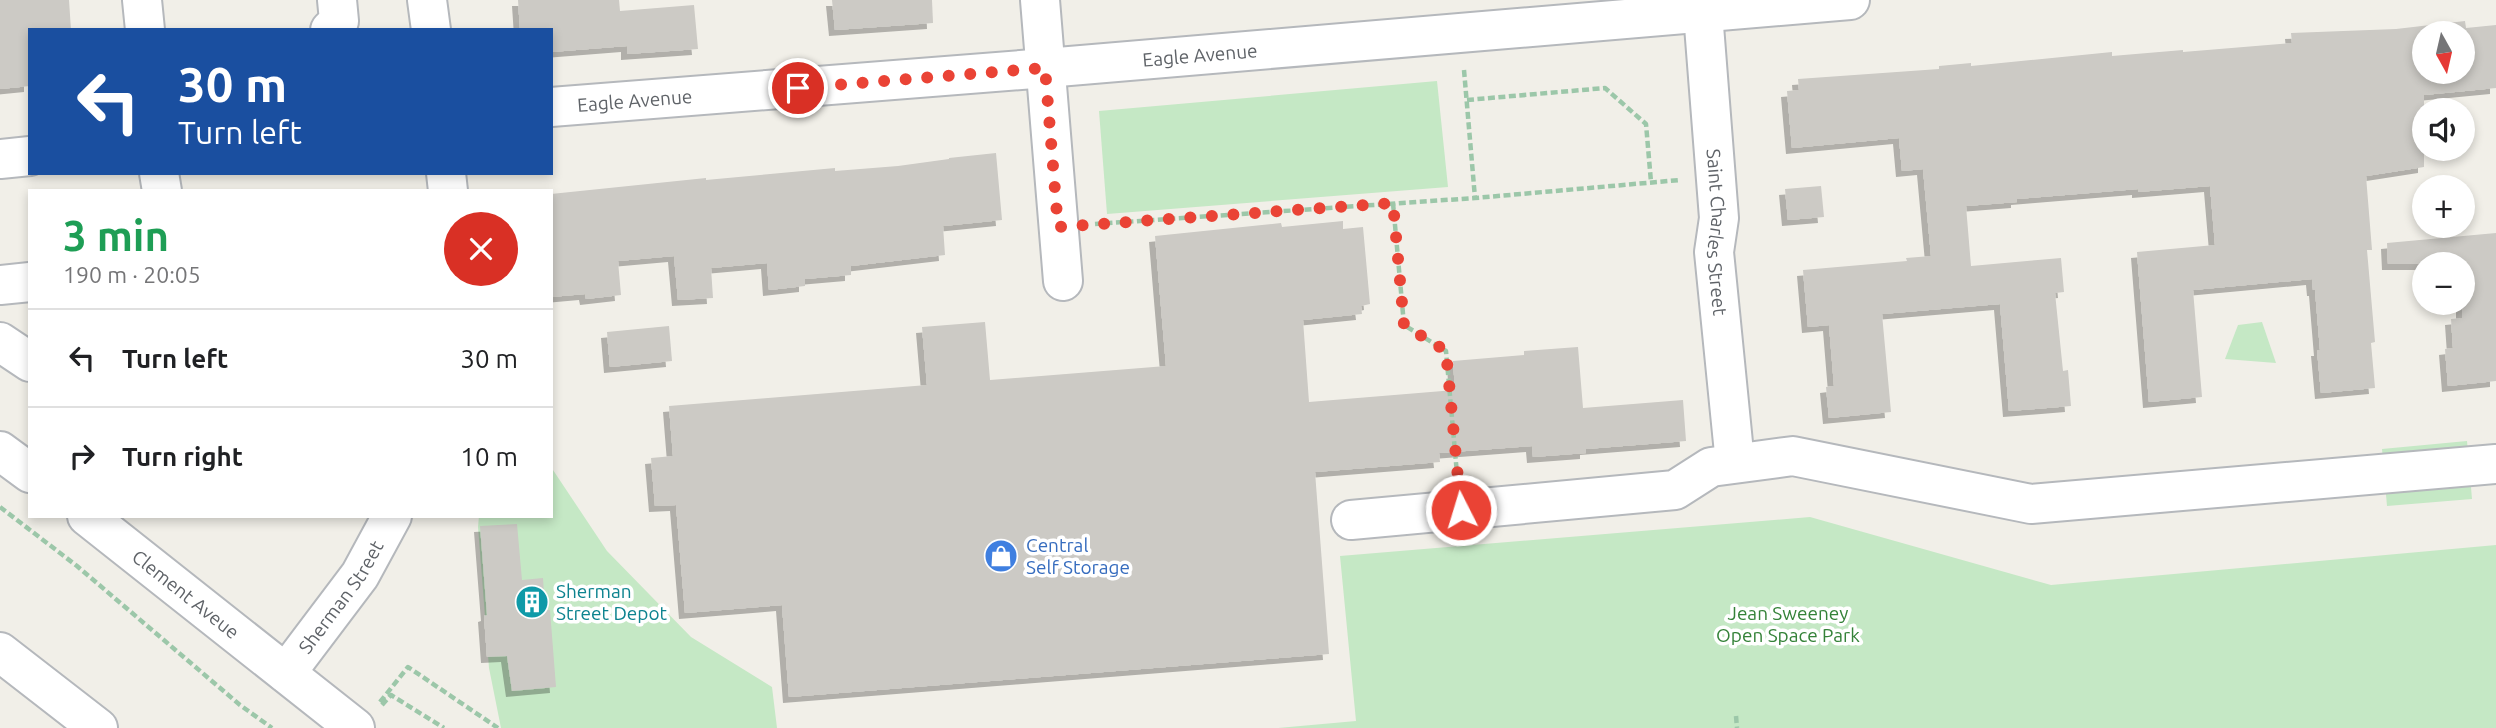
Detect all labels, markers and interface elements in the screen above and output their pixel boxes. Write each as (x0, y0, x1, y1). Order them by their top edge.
north arrow (2412, 21, 2474, 84)
map controls (2412, 21, 2475, 315)
street label: Eagle Avenue (1142, 39, 1258, 71)
icon: left (63, 56, 154, 147)
text: 30 m (178, 56, 287, 111)
pin (768, 58, 828, 118)
icon: arrive (779, 69, 817, 107)
street label: Eagle Avenue (576, 85, 693, 116)
button: sound (2412, 98, 2475, 161)
text: Turn left (178, 114, 302, 150)
street label: Saint Charles Street (1703, 148, 1731, 317)
button: + (2412, 175, 2475, 238)
text: 3 min (63, 212, 169, 259)
button: close (444, 212, 518, 286)
button: − (2412, 252, 2475, 315)
text: 190 m · 20:05 (63, 262, 201, 287)
icon: left (63, 339, 101, 377)
text: Turn left (122, 344, 228, 373)
text: 30 m (460, 344, 518, 373)
icon: right (63, 437, 101, 475)
text: Turn right (122, 442, 243, 471)
text: 10 m (460, 442, 518, 471)
position arrow (1424, 473, 1498, 547)
place label: Central Self Storage (1026, 534, 1130, 578)
street label: Sherman Street (294, 536, 388, 658)
shop icon: Central Self Storage (982, 537, 1020, 575)
street label: Clement Aveue (128, 545, 244, 643)
place label: Sherman Street Depot (556, 580, 668, 624)
building icon: Sherman Street Depot (513, 583, 551, 621)
park label: Jean Sweeney Open Space Park (1716, 602, 1860, 646)

